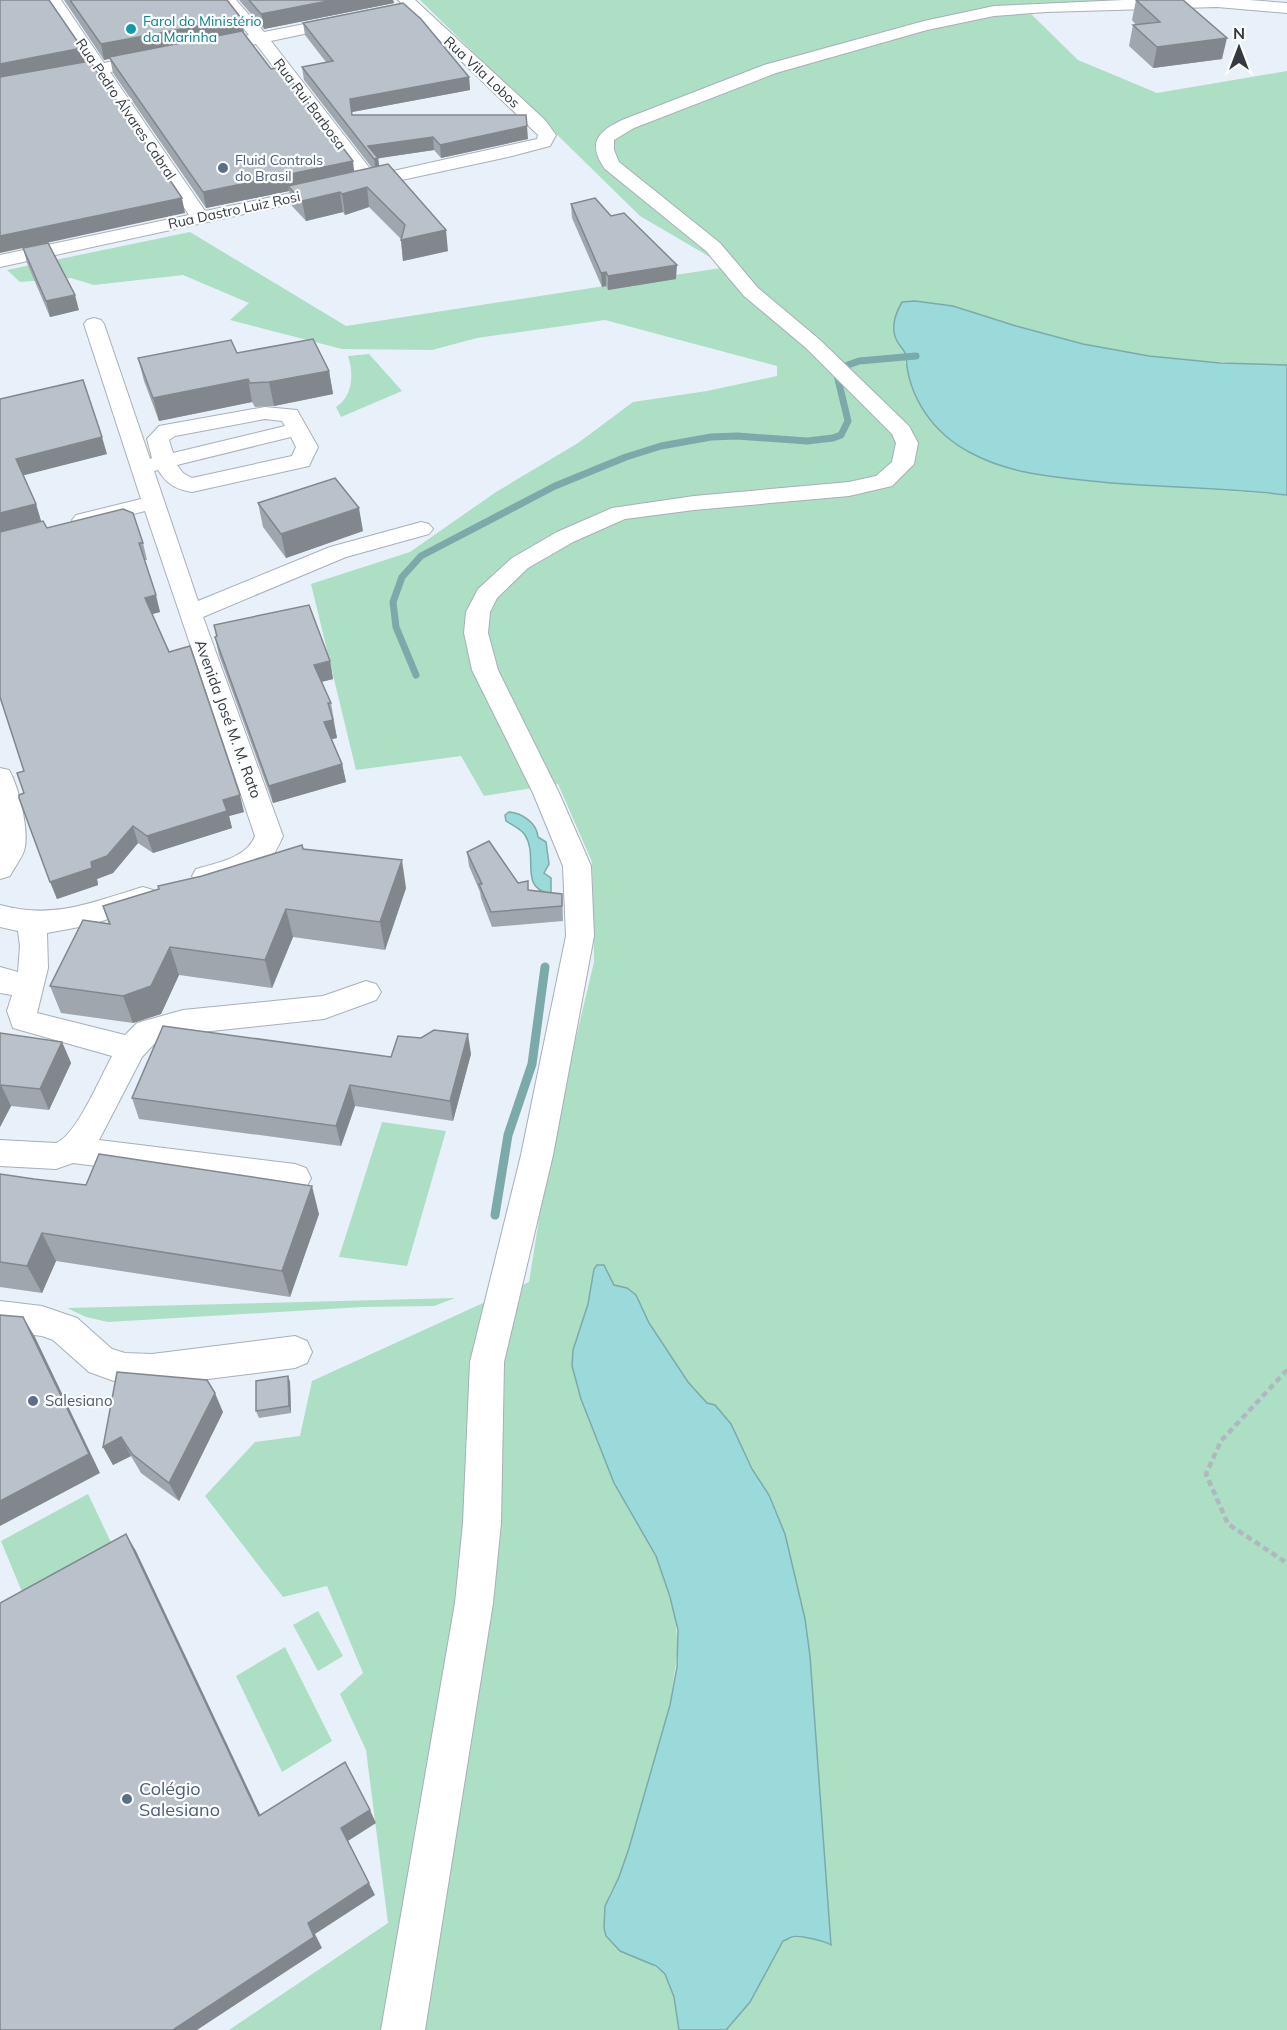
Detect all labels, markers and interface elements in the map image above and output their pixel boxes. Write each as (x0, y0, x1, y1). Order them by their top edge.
place label: Farol do Ministério da Marinha (143, 12, 262, 46)
north arrow (1209, 18, 1269, 78)
marker: Farol do Ministério da Marinha (124, 22, 138, 36)
text: N (1233, 23, 1245, 43)
street label: Rua Vila Lobos (440, 32, 524, 112)
street label: Rua Pedro Álvares Cabral (72, 35, 180, 183)
street label: Rua Rui Barbosa (270, 55, 350, 153)
place label: Fluid Controls do Brasil (235, 151, 323, 185)
marker: Fluid Controls do Brasil (216, 161, 230, 175)
street label: Rua Dastro Luiz Rosi (166, 187, 302, 233)
street label: Avenida José M. M. Rato (191, 637, 266, 801)
place label: Salesiano (45, 1391, 112, 1410)
marker: Salesiano (26, 1394, 40, 1408)
place label: Colégio Salesiano (139, 1777, 220, 1821)
marker: Colégio Salesiano (120, 1792, 134, 1806)

